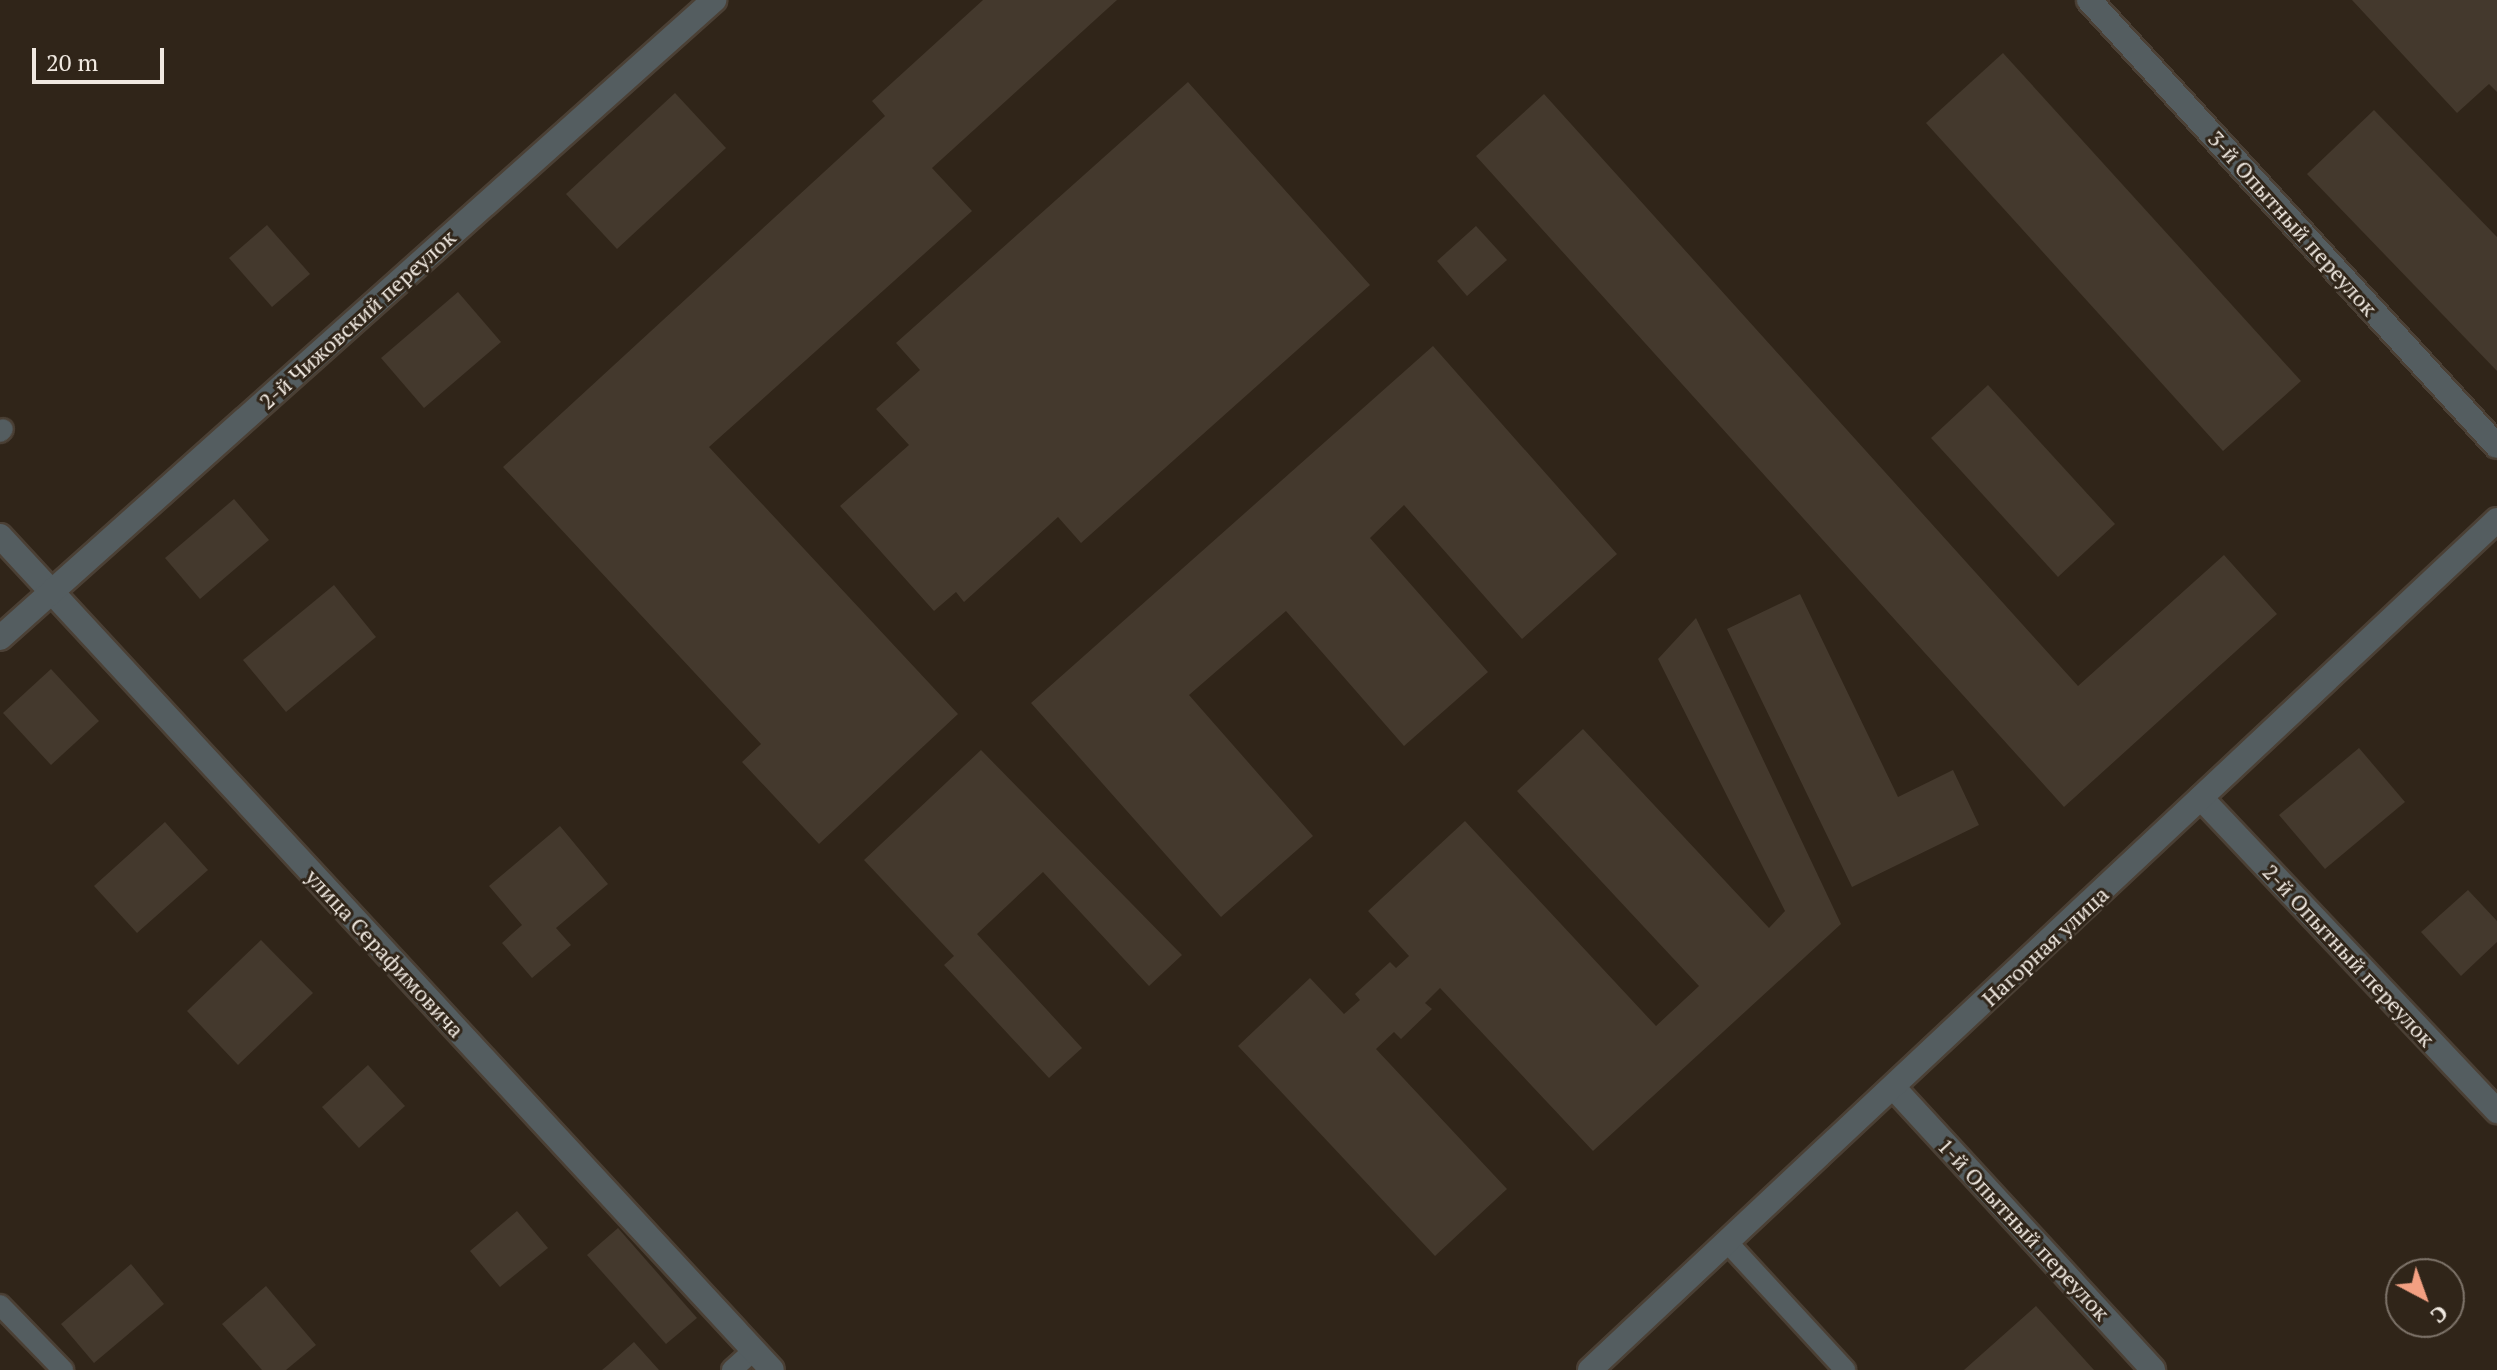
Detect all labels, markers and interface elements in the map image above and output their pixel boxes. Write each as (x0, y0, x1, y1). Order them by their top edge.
scale bar (36, 32, 168, 82)
text: 20 m (46, 46, 98, 78)
street label: 3-й Опытный переулок (2203, 125, 2383, 321)
street label: 2-й Чижовский переулок (253, 224, 461, 414)
street label: 2-й Опытный переулок (2258, 858, 2440, 1052)
street label: улица Серафимовича (300, 863, 470, 1043)
street label: Нагорная улица (1976, 881, 2114, 1011)
street label: 1-й Опытный переулок (1933, 1132, 2115, 1326)
north arrow (2385, 1258, 2465, 1338)
text: С (2425, 1299, 2455, 1331)

